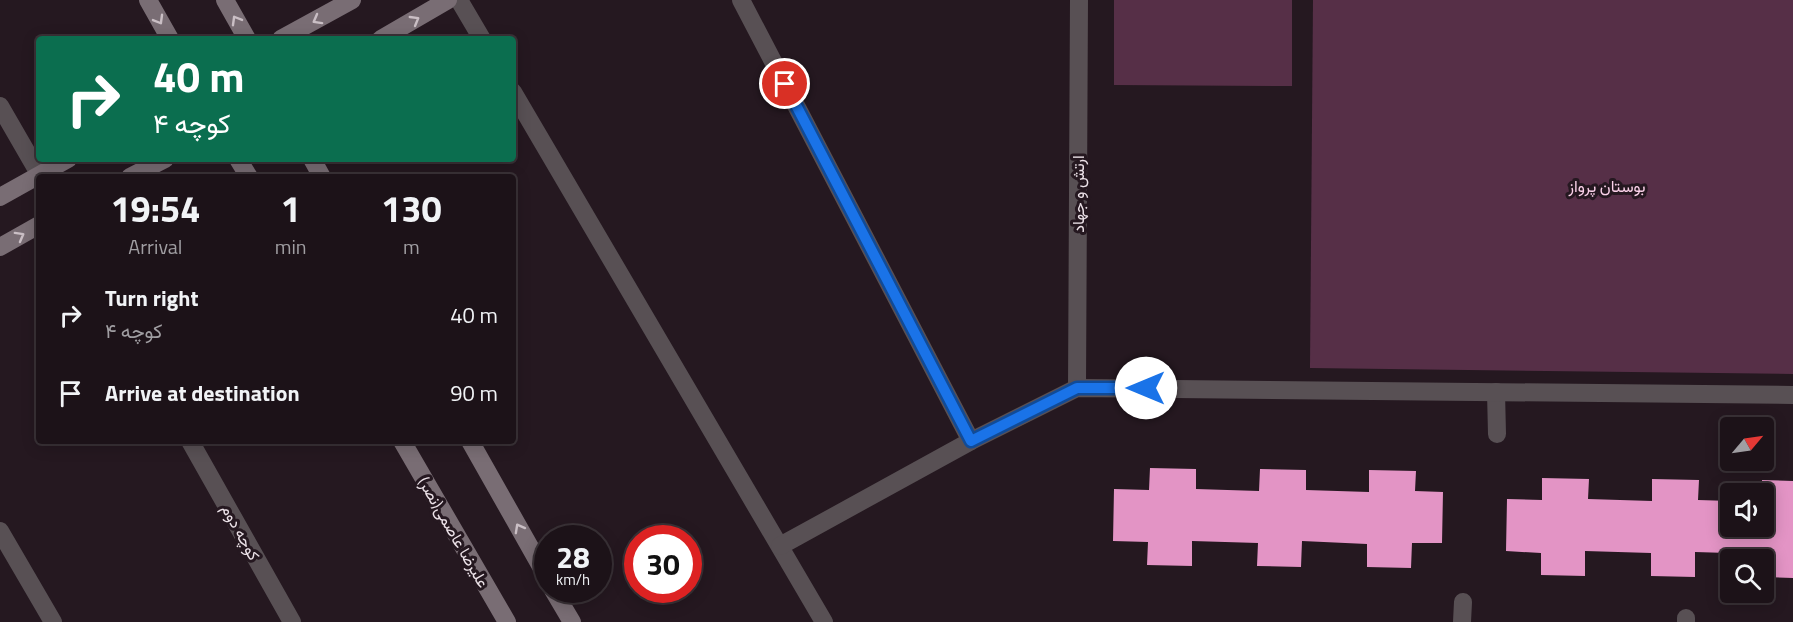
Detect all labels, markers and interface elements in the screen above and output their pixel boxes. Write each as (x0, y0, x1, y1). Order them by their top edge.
one-way arrow (313, 12, 323, 24)
one-way arrow (152, 13, 163, 24)
one-way arrow (232, 15, 244, 26)
one-way arrow (409, 15, 419, 27)
text: 40 m (153, 44, 245, 108)
pin (759, 58, 810, 109)
icon: right (54, 60, 132, 138)
icon: arrive (768, 67, 801, 100)
text: کوچه ۴ (153, 102, 230, 143)
street label: ارتش و جهاد (1066, 155, 1090, 233)
park label: بوستان پرواز (1568, 174, 1645, 198)
text: 19:54 (110, 181, 200, 236)
text: 1 (281, 181, 301, 236)
text: 130 (381, 181, 442, 236)
text: Arrival (128, 231, 183, 262)
text: min (275, 231, 307, 262)
text: m (403, 231, 420, 262)
one-way arrow (13, 232, 24, 243)
text: Turn right (105, 281, 199, 315)
text: 40 m (450, 298, 498, 332)
icon: right (54, 299, 87, 332)
text: کوچه ۴ (105, 315, 162, 346)
position arrow (1114, 356, 1178, 420)
text: Arrive at destination (105, 376, 300, 410)
text: 90 m (450, 376, 498, 410)
icon: arrive (54, 377, 87, 410)
north arrow (1720, 417, 1774, 471)
map controls (1720, 417, 1774, 603)
street label: علیرضا عاصمی(نصر) (412, 472, 496, 592)
button: sound (1720, 483, 1774, 537)
street label: کوچه دوم (216, 499, 266, 565)
one-way arrow (515, 524, 526, 534)
speed limit sign: 30 (624, 525, 702, 603)
text: 28 (556, 534, 590, 580)
button: search (1720, 549, 1774, 603)
text: km/h (556, 568, 590, 591)

